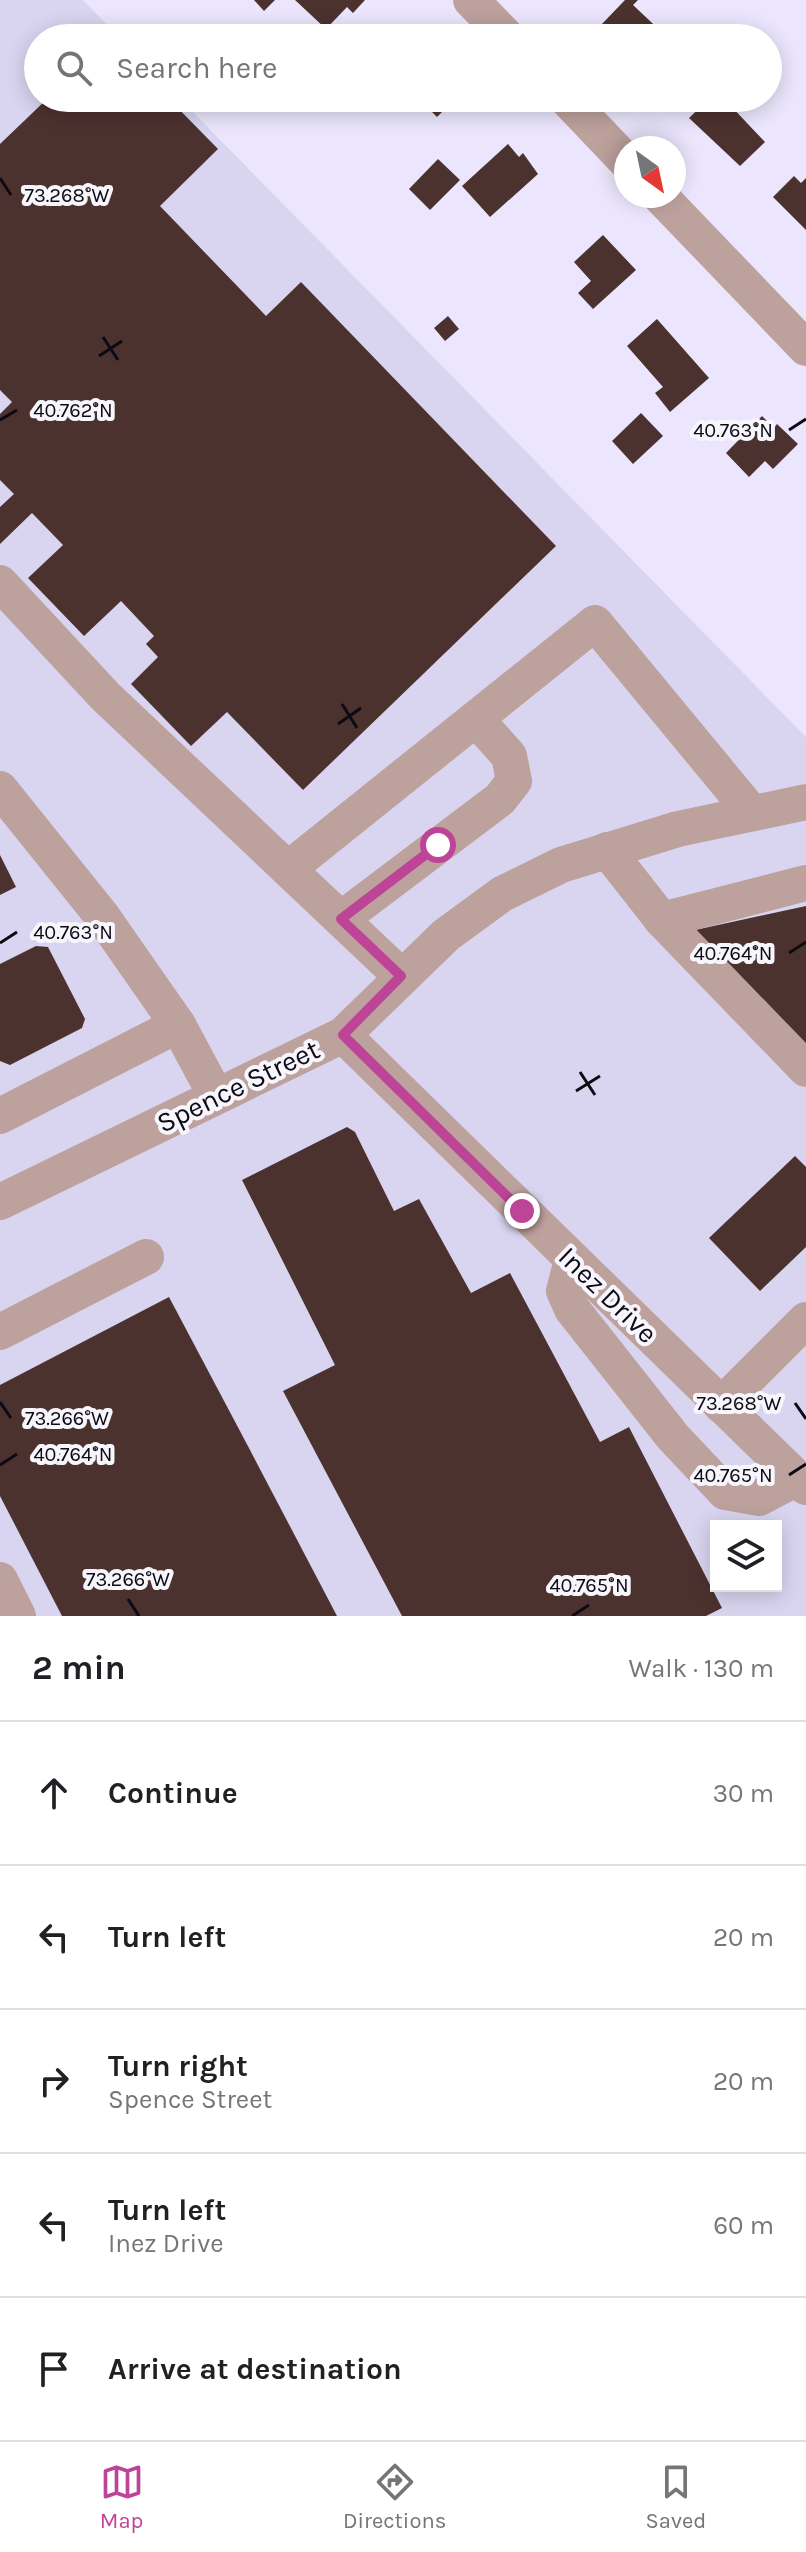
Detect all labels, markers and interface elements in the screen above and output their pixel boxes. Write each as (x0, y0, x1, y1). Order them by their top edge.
search box (24, 24, 782, 112)
icon: search (52, 46, 96, 90)
text: Search here (116, 50, 277, 86)
north arrow (614, 136, 686, 208)
text: 73.268°W (25, 184, 110, 207)
text: 40.762°N (33, 399, 113, 422)
text: 40.763°N (693, 419, 773, 442)
route start (420, 827, 456, 863)
text: 40.763°N (33, 921, 113, 944)
text: 40.764°N (693, 942, 773, 965)
street label: Spence Street (151, 1032, 325, 1140)
route end (504, 1193, 540, 1229)
street label: Inez Drive (552, 1240, 664, 1350)
text: 73.268°W (697, 1392, 782, 1415)
text: 73.266°W (25, 1407, 109, 1430)
text: 40.764°N (33, 1443, 113, 1466)
text: 40.765°N (693, 1464, 773, 1487)
map controls (710, 1520, 782, 1592)
button: layers (710, 1520, 782, 1592)
text: 73.266°W (86, 1568, 170, 1591)
text: 40.765°N (549, 1574, 629, 1597)
text: 2 min (32, 1648, 126, 1688)
text: Walk · 130 m (628, 1653, 774, 1684)
icon: ahead (32, 1771, 76, 1815)
text: Continue (108, 1775, 238, 1811)
text: 30 m (713, 1778, 774, 1809)
icon: left (32, 1915, 76, 1959)
text: Turn left (108, 1919, 226, 1955)
text: 20 m (713, 1922, 774, 1953)
text: Turn right (108, 2048, 248, 2084)
icon: right (32, 2059, 76, 2103)
text: 20 m (713, 2066, 774, 2097)
text: Spence Street (108, 2084, 272, 2115)
text: Turn left (108, 2192, 226, 2228)
icon: left (32, 2203, 76, 2247)
text: 60 m (713, 2210, 774, 2241)
text: Inez Drive (108, 2228, 224, 2259)
icon: arrive (32, 2347, 76, 2391)
text: Arrive at destination (108, 2351, 402, 2387)
tab: Map (100, 2460, 144, 2534)
tab: Directions (343, 2460, 446, 2534)
tab: Saved (646, 2460, 706, 2534)

